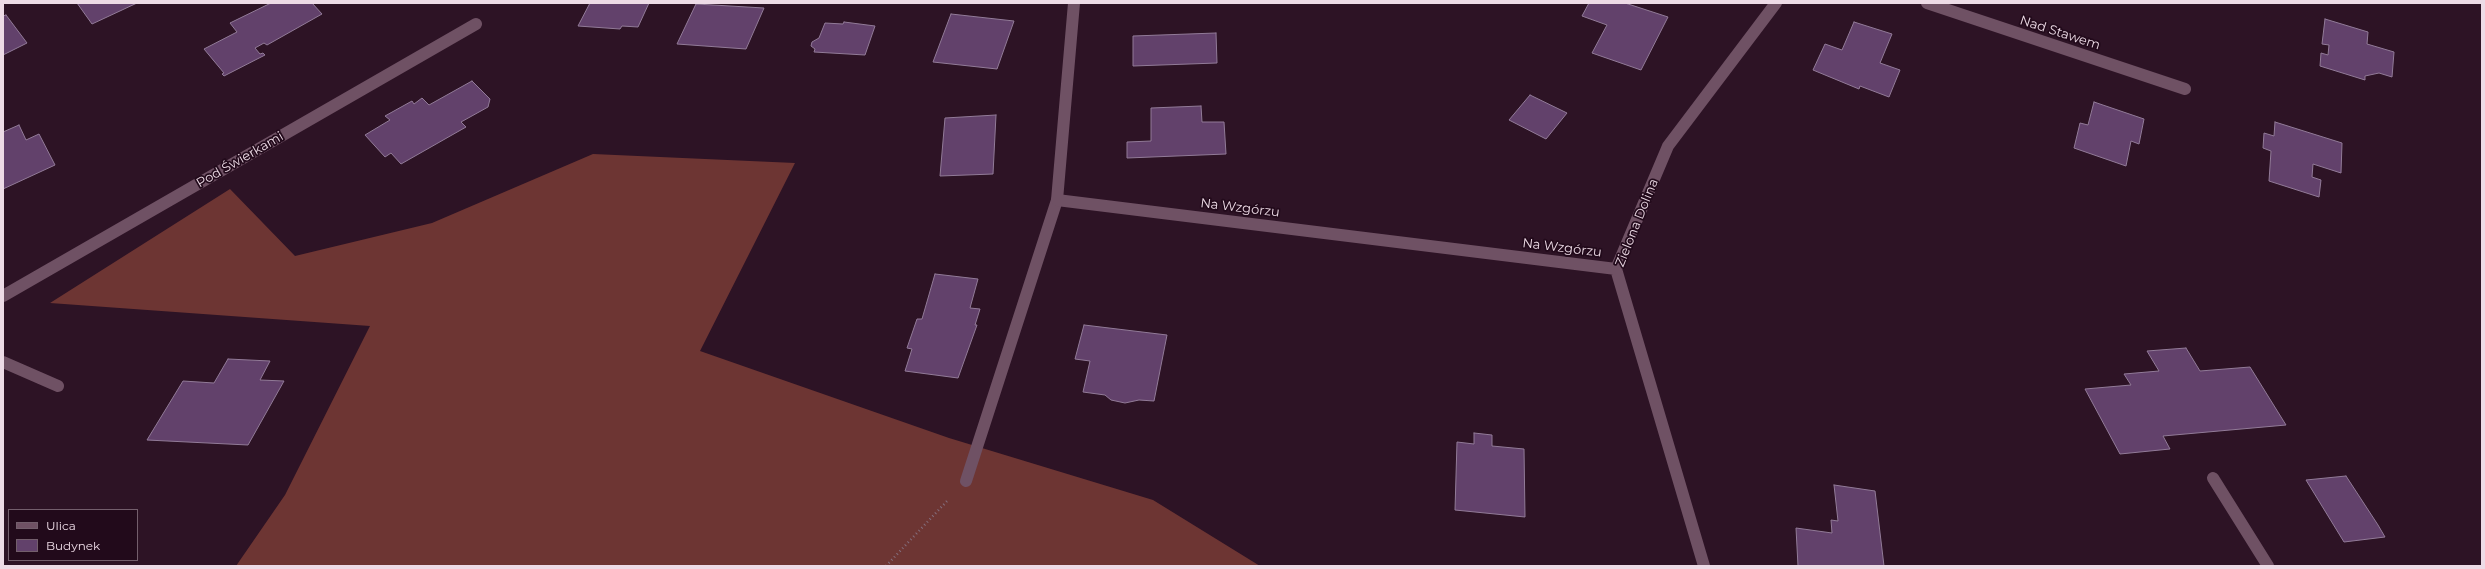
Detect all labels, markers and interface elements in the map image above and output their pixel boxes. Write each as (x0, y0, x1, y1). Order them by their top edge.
street label: Nad Stawem (2018, 13, 2102, 53)
street label: Pod Świerkami (194, 129, 286, 191)
street label: Zielona Dolina (1612, 177, 1662, 269)
street label: Na Wzgórzu (1199, 195, 1281, 221)
street label: Na Wzgórzu (1521, 235, 1603, 261)
legend (8, 509, 138, 561)
text: Ulica (46, 518, 76, 533)
text: Budynek (46, 538, 100, 553)

